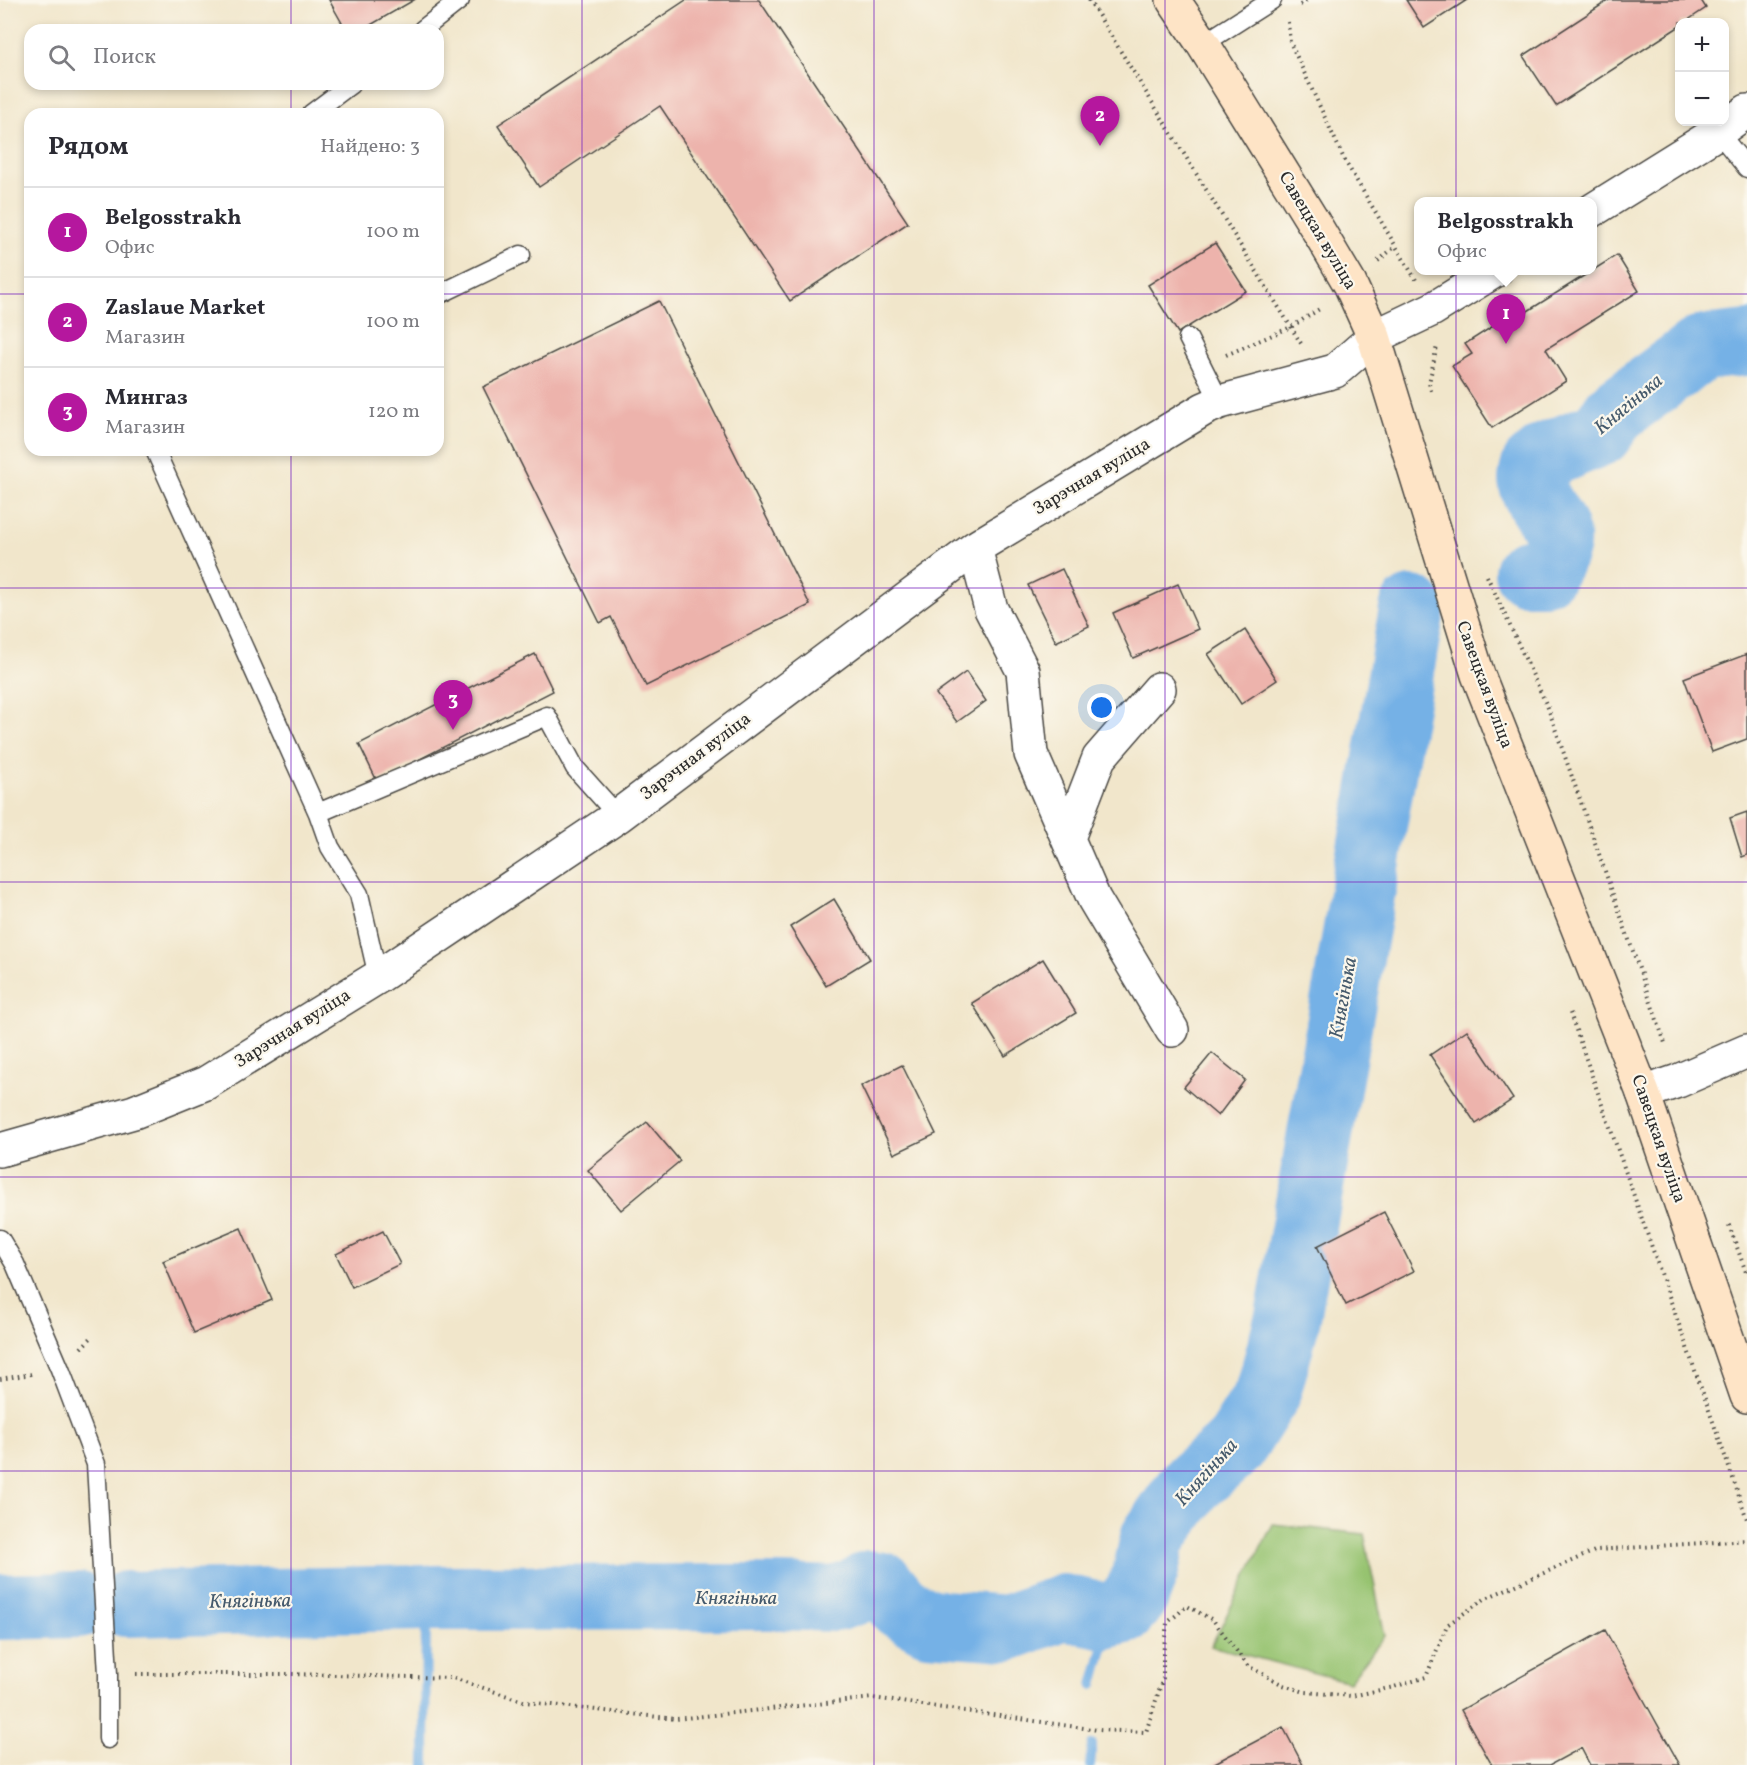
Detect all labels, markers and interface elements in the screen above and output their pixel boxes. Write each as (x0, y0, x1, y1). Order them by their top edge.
map controls (1675, 18, 1729, 126)
button: + (1675, 18, 1729, 72)
search box (24, 24, 444, 90)
icon: search (45, 41, 78, 74)
text: Поиск (93, 42, 156, 73)
button: − (1675, 72, 1729, 126)
pin: 2 (1080, 96, 1120, 146)
text: Рядом (48, 129, 128, 165)
text: Найдено: 3 (320, 133, 420, 161)
street label: Савецкая вуліца (1272, 167, 1362, 295)
popup (1414, 197, 1597, 275)
text: Belgosstrakh (105, 203, 242, 234)
text: Belgosstrakh (1437, 207, 1574, 238)
text: 1 (63, 218, 72, 246)
text: 100 m (366, 218, 420, 246)
text: Офис (105, 234, 155, 262)
text: Офис (1437, 238, 1487, 266)
text: Zaslaue Market (105, 293, 265, 324)
pin: 1 (1486, 294, 1526, 344)
text: 2 (62, 308, 73, 336)
text: 100 m (366, 308, 420, 336)
text: Магазин (105, 324, 185, 352)
water label: Княгінька (1588, 368, 1670, 442)
text: Мингаз (105, 383, 188, 414)
text: 3 (62, 398, 73, 426)
text: 120 m (368, 398, 420, 426)
text: Магазин (105, 414, 185, 442)
street label: Зарэчная вуліца (1029, 432, 1155, 522)
street label: Савецкая вуліца (1449, 618, 1519, 752)
pin: 3 (434, 680, 472, 730)
your location (1087, 693, 1116, 722)
street label: Зарэчная вуліца (635, 707, 757, 807)
water label: Княгінька (1323, 955, 1365, 1041)
street label: Зарэчная вуліца (230, 983, 356, 1075)
street label: Савецкая вуліца (1624, 1072, 1692, 1206)
water label: Княгінька (1169, 1433, 1245, 1513)
water label: Княгінька (695, 1585, 777, 1613)
water label: Княгінька (209, 1587, 291, 1617)

